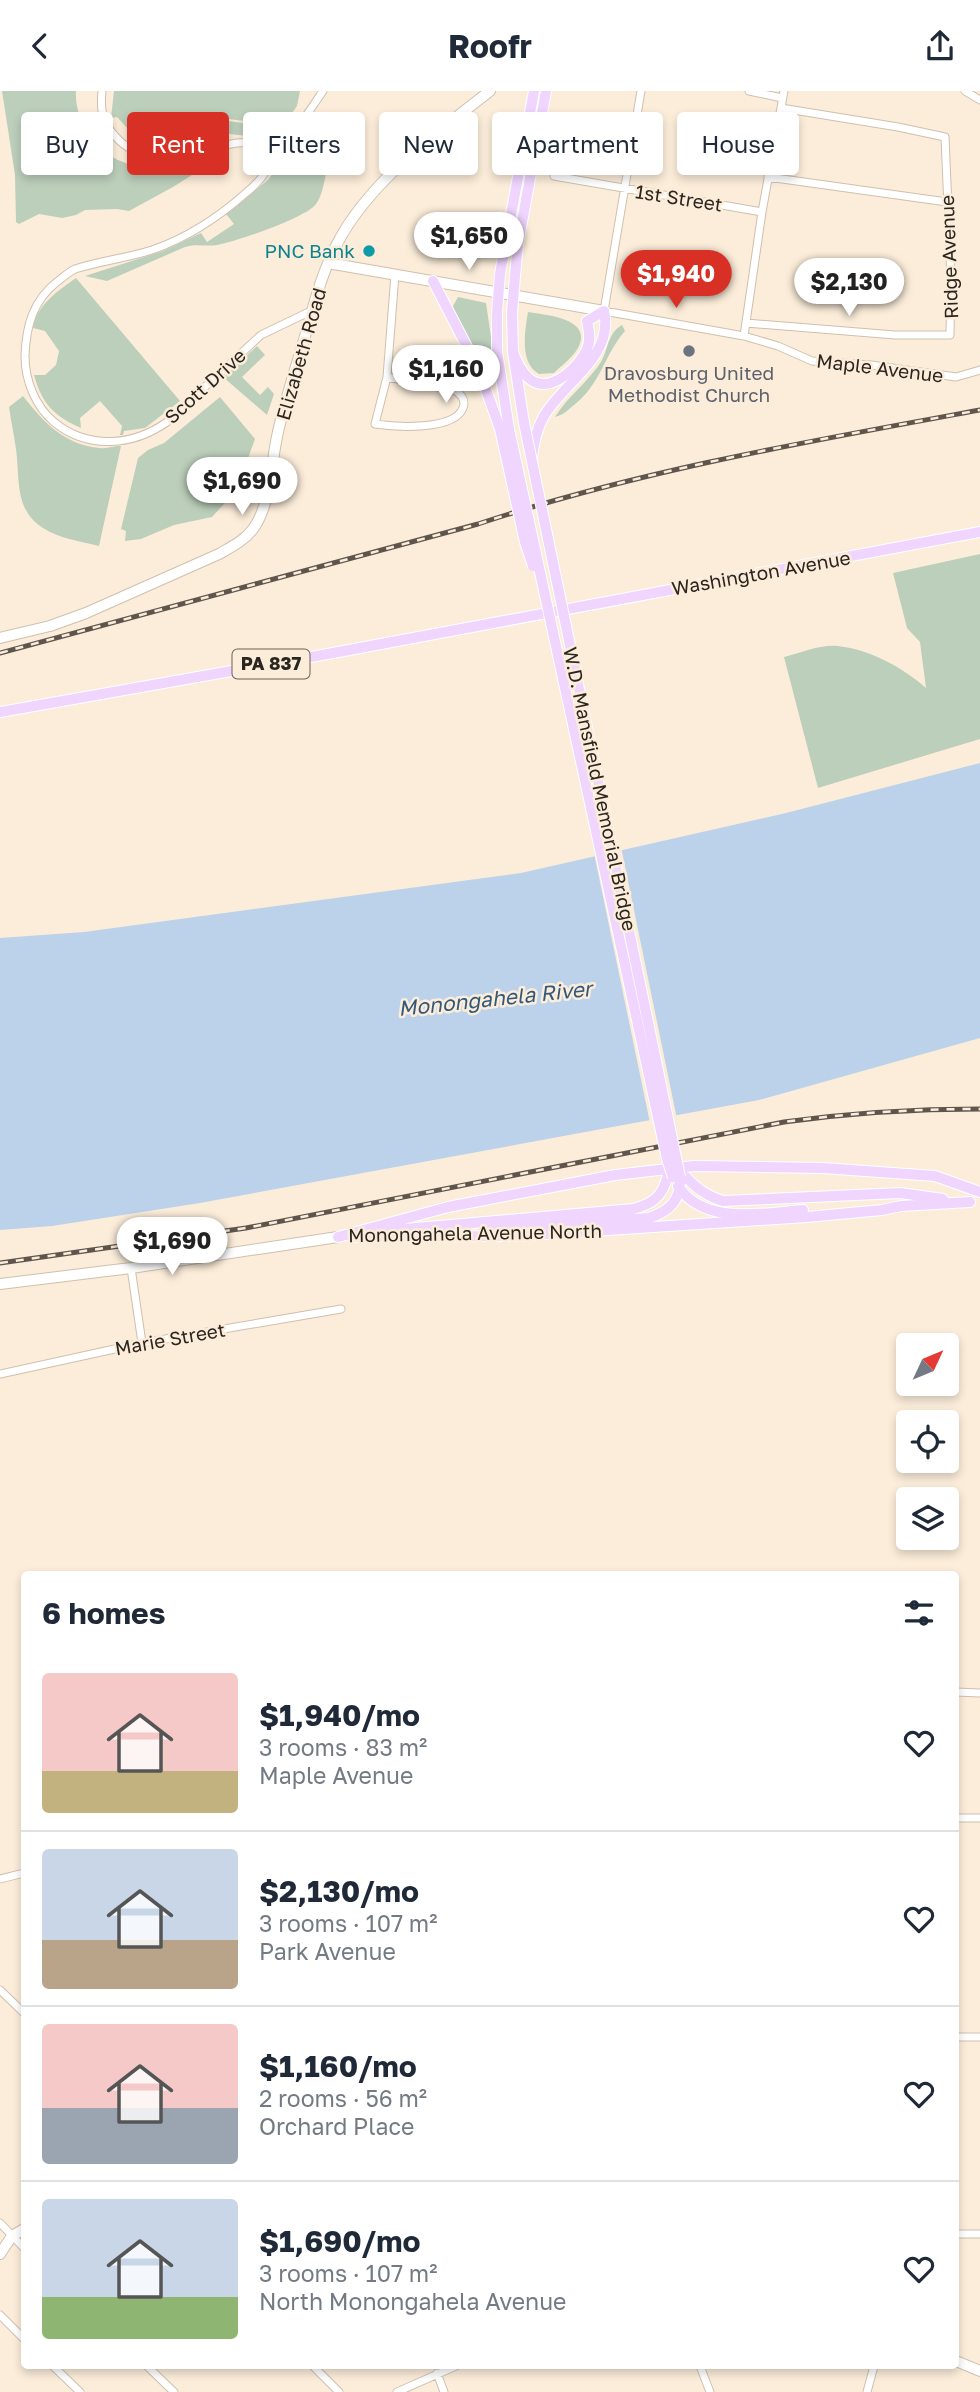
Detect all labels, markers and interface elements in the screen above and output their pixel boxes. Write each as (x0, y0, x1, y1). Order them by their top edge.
icon: back (21, 27, 59, 65)
text: Roofr (448, 27, 532, 65)
icon: share (921, 27, 959, 65)
chip: Buy (21, 112, 113, 175)
chip: Rent (127, 112, 229, 175)
chip: Filters (243, 112, 365, 175)
chip: New (379, 112, 478, 175)
chip: Apartment (492, 112, 663, 175)
chip: House (677, 112, 799, 175)
street label: 1st Street (634, 179, 724, 216)
street label: Ridge Avenue (935, 195, 962, 319)
pin: $1,650 (412, 213, 526, 272)
text: $1,650 (430, 221, 508, 249)
place label: PNC Bank (265, 239, 355, 262)
marker: PNC Bank (361, 243, 377, 259)
pin: $1,940 (619, 251, 733, 310)
text: $1,940 (637, 259, 715, 287)
pin: $2,130 (792, 259, 906, 318)
text: $2,130 (810, 267, 888, 295)
street label: Elizabeth Road (271, 285, 330, 423)
street label: Scott Drive (160, 343, 250, 428)
marker: Dravosburg United Methodist Church (681, 343, 697, 359)
pin: $1,160 (389, 345, 503, 405)
street label: Maple Avenue (815, 348, 945, 387)
text: $1,160 (408, 354, 484, 382)
place label: Dravosburg United Methodist Church (604, 361, 774, 406)
pin: $1,690 (185, 457, 299, 517)
text: $1,690 (203, 466, 281, 494)
street label: Washington Avenue (670, 545, 852, 600)
street label: W.D. Mansfield Memorial Bridge (559, 645, 642, 933)
road number: PA 837 (232, 649, 310, 679)
water label: Monongahela River (397, 975, 596, 1021)
pin: $1,690 (115, 1217, 229, 1277)
street label: Monongahela Avenue North (348, 1219, 602, 1246)
text: $1,690 (133, 1226, 211, 1254)
street label: Marie Street (113, 1317, 227, 1360)
north arrow (896, 1333, 959, 1397)
map controls (896, 1333, 959, 1550)
button: locate (896, 1410, 959, 1473)
button: layers (896, 1487, 959, 1550)
icon: filters (900, 1594, 938, 1632)
text: 6 homes (42, 1595, 165, 1631)
text: $1,940/mo (259, 1697, 420, 1733)
icon: home (98, 1701, 182, 1785)
icon: heart (900, 1724, 938, 1762)
text: 3 rooms · 83 m² (259, 1733, 427, 1761)
text: Maple Avenue (259, 1761, 413, 1789)
text: $2,130/mo (259, 1873, 419, 1909)
icon: home (98, 1877, 182, 1961)
icon: heart (900, 1900, 938, 1938)
text: 3 rooms · 107 m² (259, 1909, 437, 1937)
text: Park Avenue (259, 1937, 396, 1965)
text: $1,160/mo (259, 2048, 417, 2084)
icon: home (98, 2052, 182, 2136)
icon: heart (900, 2075, 938, 2113)
text: 2 rooms · 56 m² (259, 2084, 427, 2112)
text: Orchard Place (259, 2112, 414, 2140)
text: $1,690/mo (259, 2223, 420, 2259)
icon: home (98, 2227, 182, 2311)
icon: heart (900, 2250, 938, 2288)
text: 3 rooms · 107 m² (259, 2259, 437, 2287)
text: North Monongahela Avenue (259, 2287, 566, 2315)

